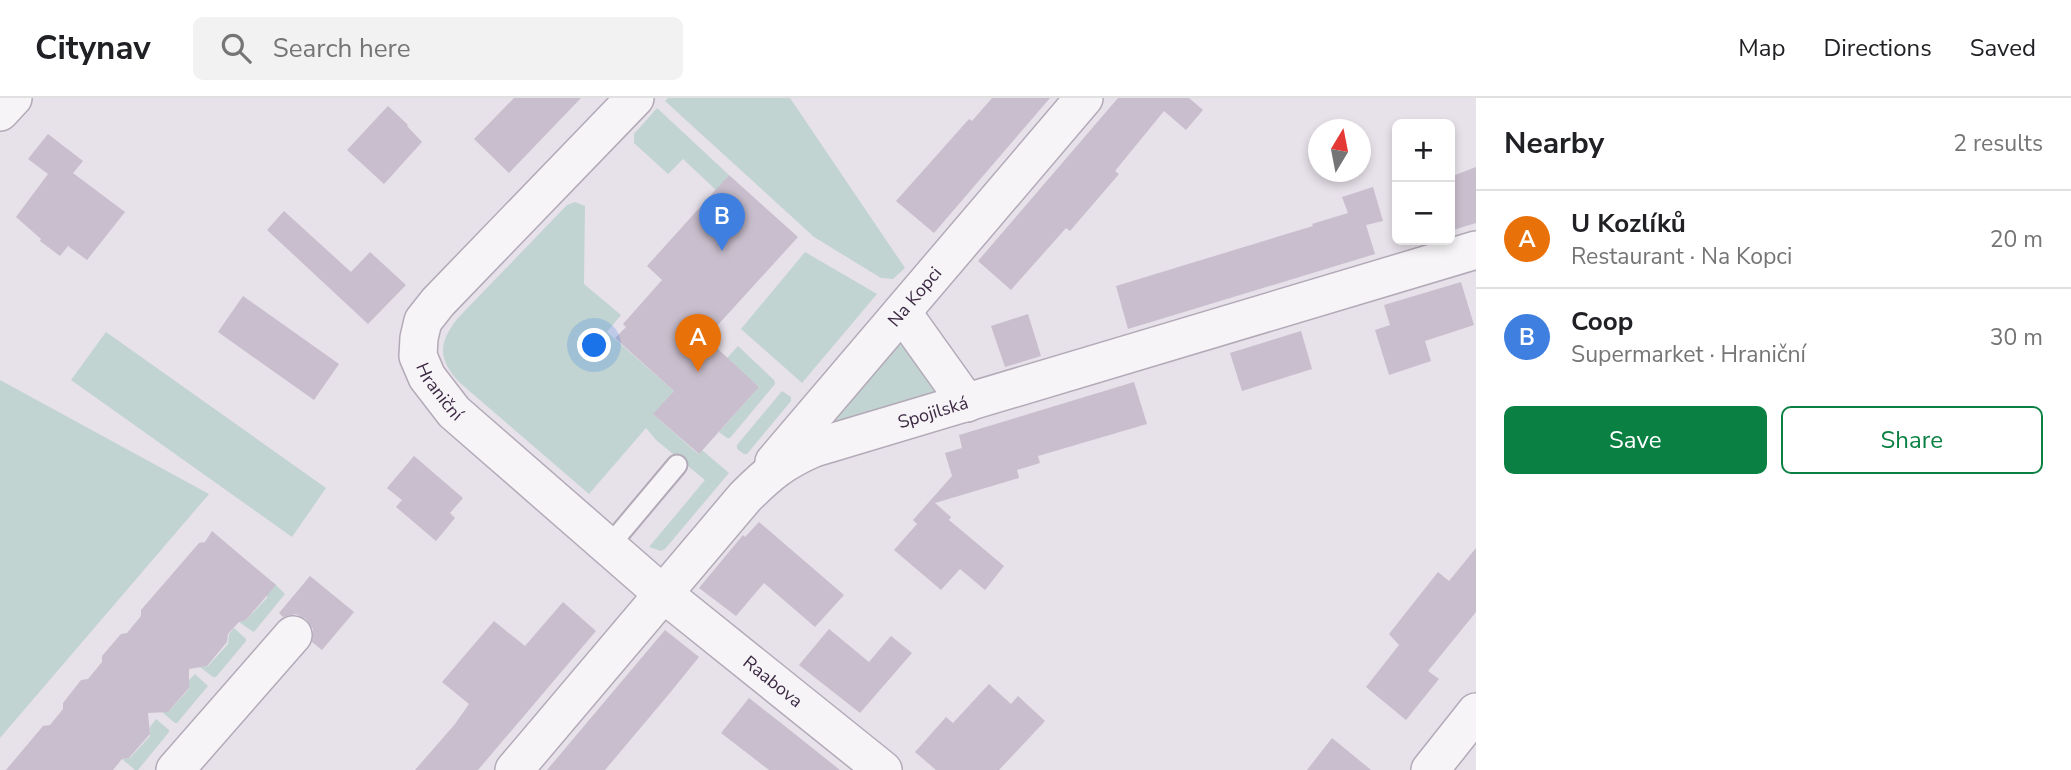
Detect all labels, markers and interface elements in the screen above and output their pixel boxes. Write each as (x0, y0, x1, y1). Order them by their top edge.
search box (193, 17, 683, 80)
text: Citynav (35, 26, 151, 71)
icon: search (217, 29, 255, 67)
text: Search here (273, 31, 411, 66)
text: Map (1738, 32, 1785, 64)
text: Directions (1823, 32, 1932, 64)
text: Saved (1970, 32, 2036, 64)
north arrow (1308, 119, 1371, 182)
map controls (1392, 119, 1455, 245)
button: + (1392, 119, 1455, 182)
text: Nearby (1504, 123, 1604, 164)
text: 2 results (1953, 128, 2043, 159)
button: − (1392, 182, 1455, 245)
pin: B (699, 193, 745, 251)
text: U Kozlíků (1571, 206, 1686, 241)
text: A (1518, 224, 1536, 255)
text: 20 m (1990, 224, 2043, 255)
text: Restaurant · Na Kopci (1571, 241, 1792, 272)
street label: Na Kopci (882, 262, 947, 332)
text: Coop (1571, 304, 1633, 339)
pin: A (675, 314, 721, 372)
text: B (1519, 322, 1535, 353)
text: 30 m (1990, 322, 2043, 353)
your location (577, 328, 611, 362)
text: Supermarket · Hraniční (1571, 339, 1806, 370)
street label: Hraniční (410, 359, 469, 427)
street label: Spojilská (895, 391, 971, 434)
button: Save (1504, 406, 1767, 474)
button: Share (1781, 406, 2043, 474)
street label: Raabova (738, 650, 808, 713)

